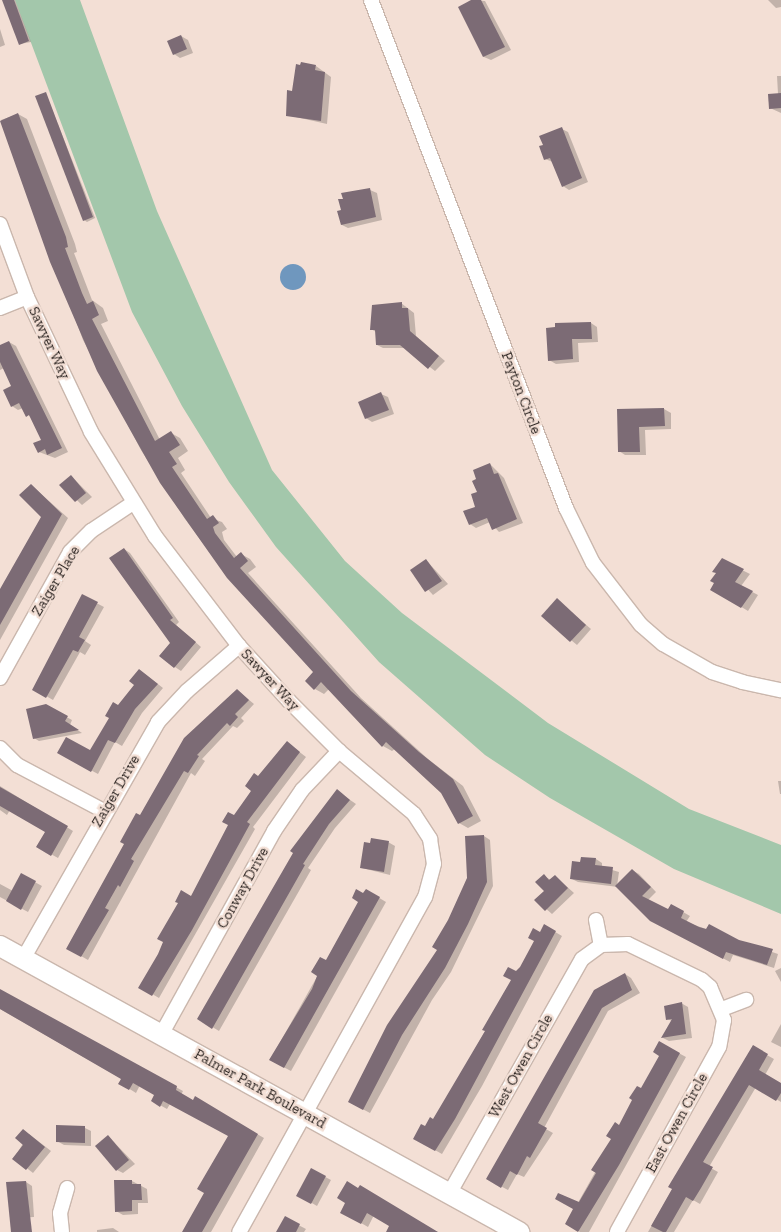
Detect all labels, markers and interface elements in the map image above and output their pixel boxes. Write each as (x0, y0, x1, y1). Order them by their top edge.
street label: Sawyer Way (24, 304, 74, 382)
street label: Payton Circle (497, 349, 545, 437)
street label: Zaiger Place (28, 543, 84, 619)
street label: Sawyer Way (237, 645, 303, 715)
street label: Zaiger Drive (88, 752, 144, 830)
street label: Conway Drive (213, 844, 273, 932)
street label: West Owen Circle (485, 1011, 557, 1121)
street label: Palmer Park Boulevard (191, 1045, 329, 1133)
street label: East Owen Circle (642, 1070, 712, 1176)

